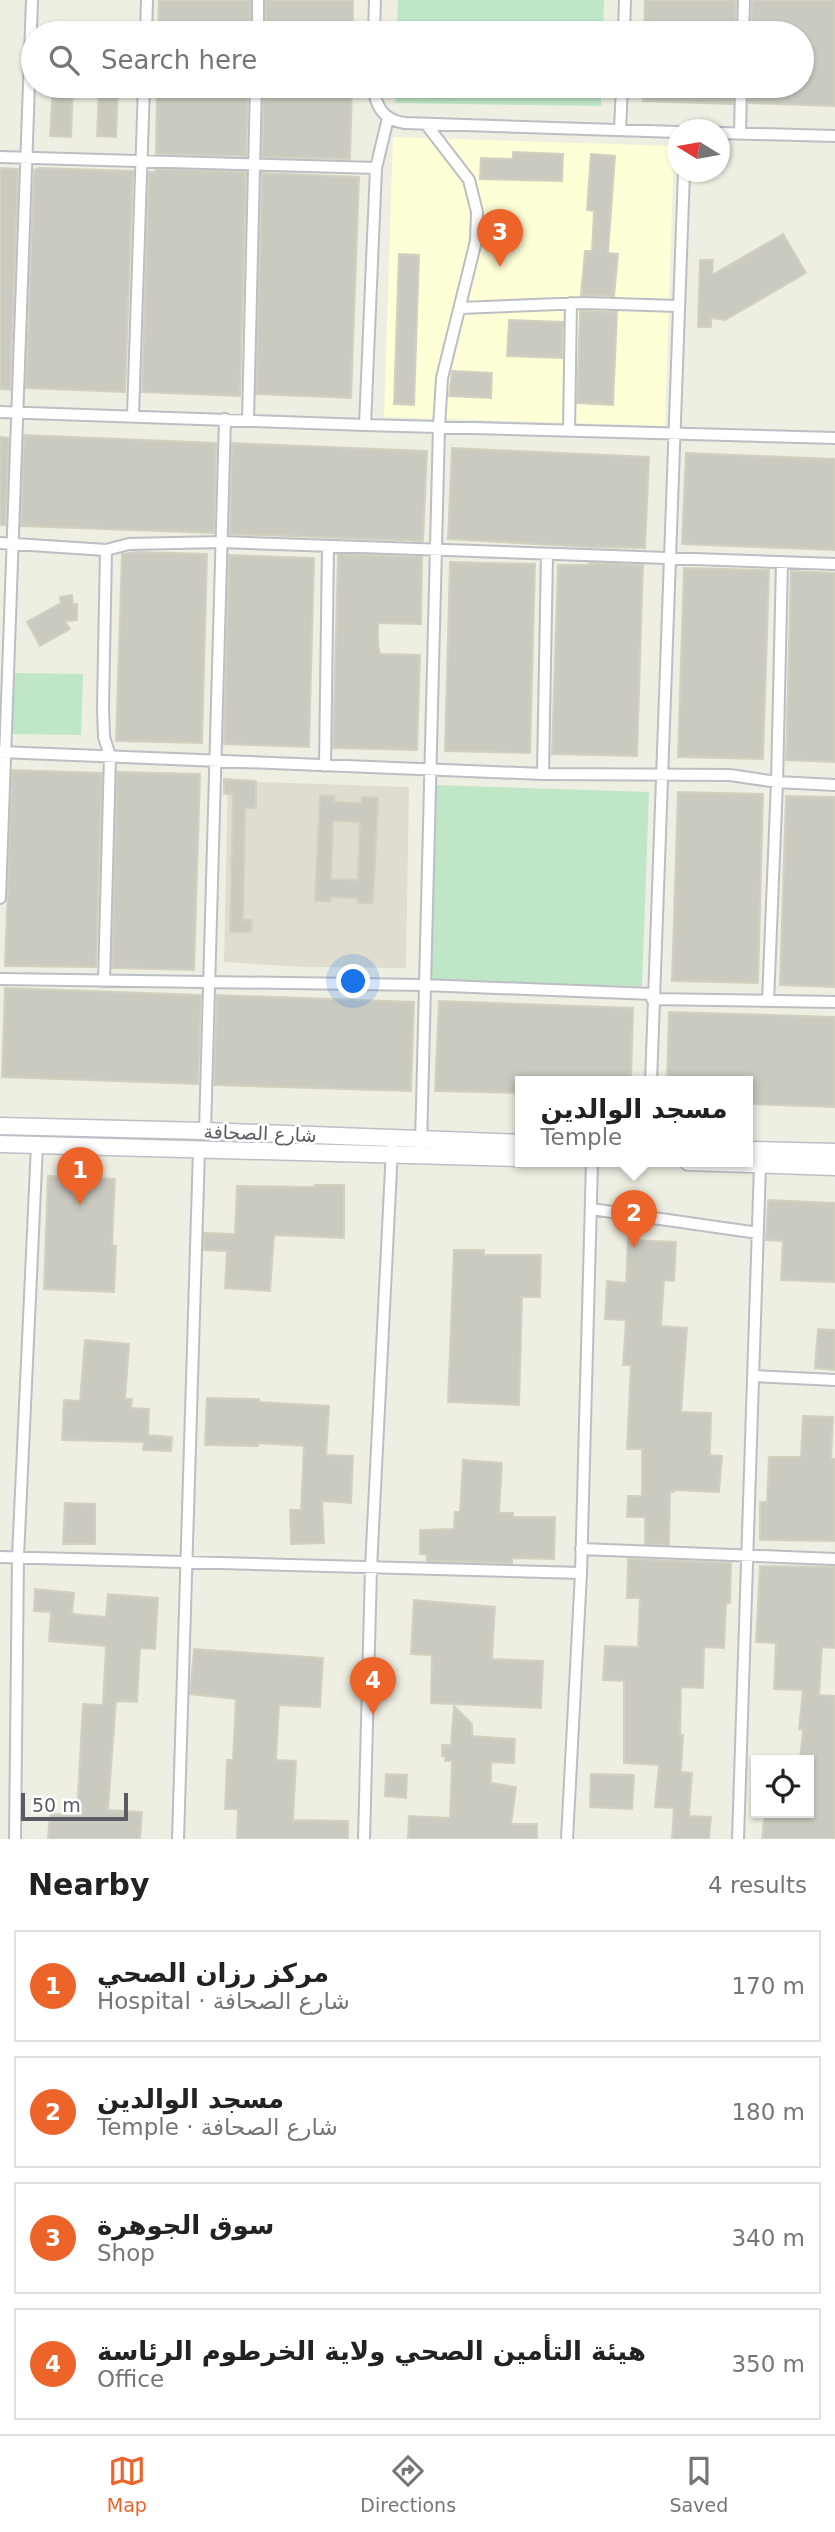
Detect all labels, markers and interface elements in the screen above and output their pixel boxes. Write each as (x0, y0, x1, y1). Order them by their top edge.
search box (21, 21, 814, 98)
icon: search (45, 41, 83, 79)
text: Search here (101, 45, 257, 75)
north arrow (667, 119, 730, 182)
pin: 3 (477, 209, 523, 267)
your location (336, 964, 370, 998)
popup (515, 1076, 753, 1167)
text: مسجد الوالدين (540, 1094, 728, 1124)
street label: شارع الصحافة (203, 1120, 317, 1147)
text: Temple (540, 1124, 622, 1150)
pin: 1 (57, 1147, 103, 1205)
pin: 2 (611, 1190, 657, 1248)
pin: 4 (350, 1657, 396, 1715)
map controls (751, 1755, 814, 1818)
button: locate (751, 1755, 814, 1818)
scale bar (21, 1790, 128, 1822)
text: 50 m (32, 1794, 81, 1816)
text: Nearby (28, 1867, 150, 1902)
text: 4 results (708, 1872, 807, 1898)
text: مركز رزان الصحي (97, 1958, 329, 1988)
text: 1 (45, 1973, 61, 1999)
text: 170 m (731, 1973, 805, 1999)
text: Hospital · شارع الصحافة (97, 1988, 350, 2014)
text: مسجد الوالدين (97, 2084, 284, 2114)
text: 2 (45, 2099, 61, 2125)
text: 180 m (731, 2099, 805, 2125)
text: Temple · شارع الصحافة (97, 2114, 338, 2140)
text: سوق الجوهرة (97, 2210, 274, 2240)
text: 3 (45, 2225, 61, 2251)
text: 340 m (731, 2225, 805, 2251)
text: Shop (97, 2240, 155, 2266)
text: هيئة التأمين الصحي ولاية الخرطوم الرئاسة (97, 2336, 646, 2366)
text: 4 (45, 2351, 61, 2377)
text: 350 m (731, 2351, 805, 2377)
text: Office (97, 2366, 164, 2392)
tab: Map (107, 2452, 147, 2516)
tab: Directions (360, 2452, 456, 2516)
tab: Saved (670, 2452, 728, 2516)

